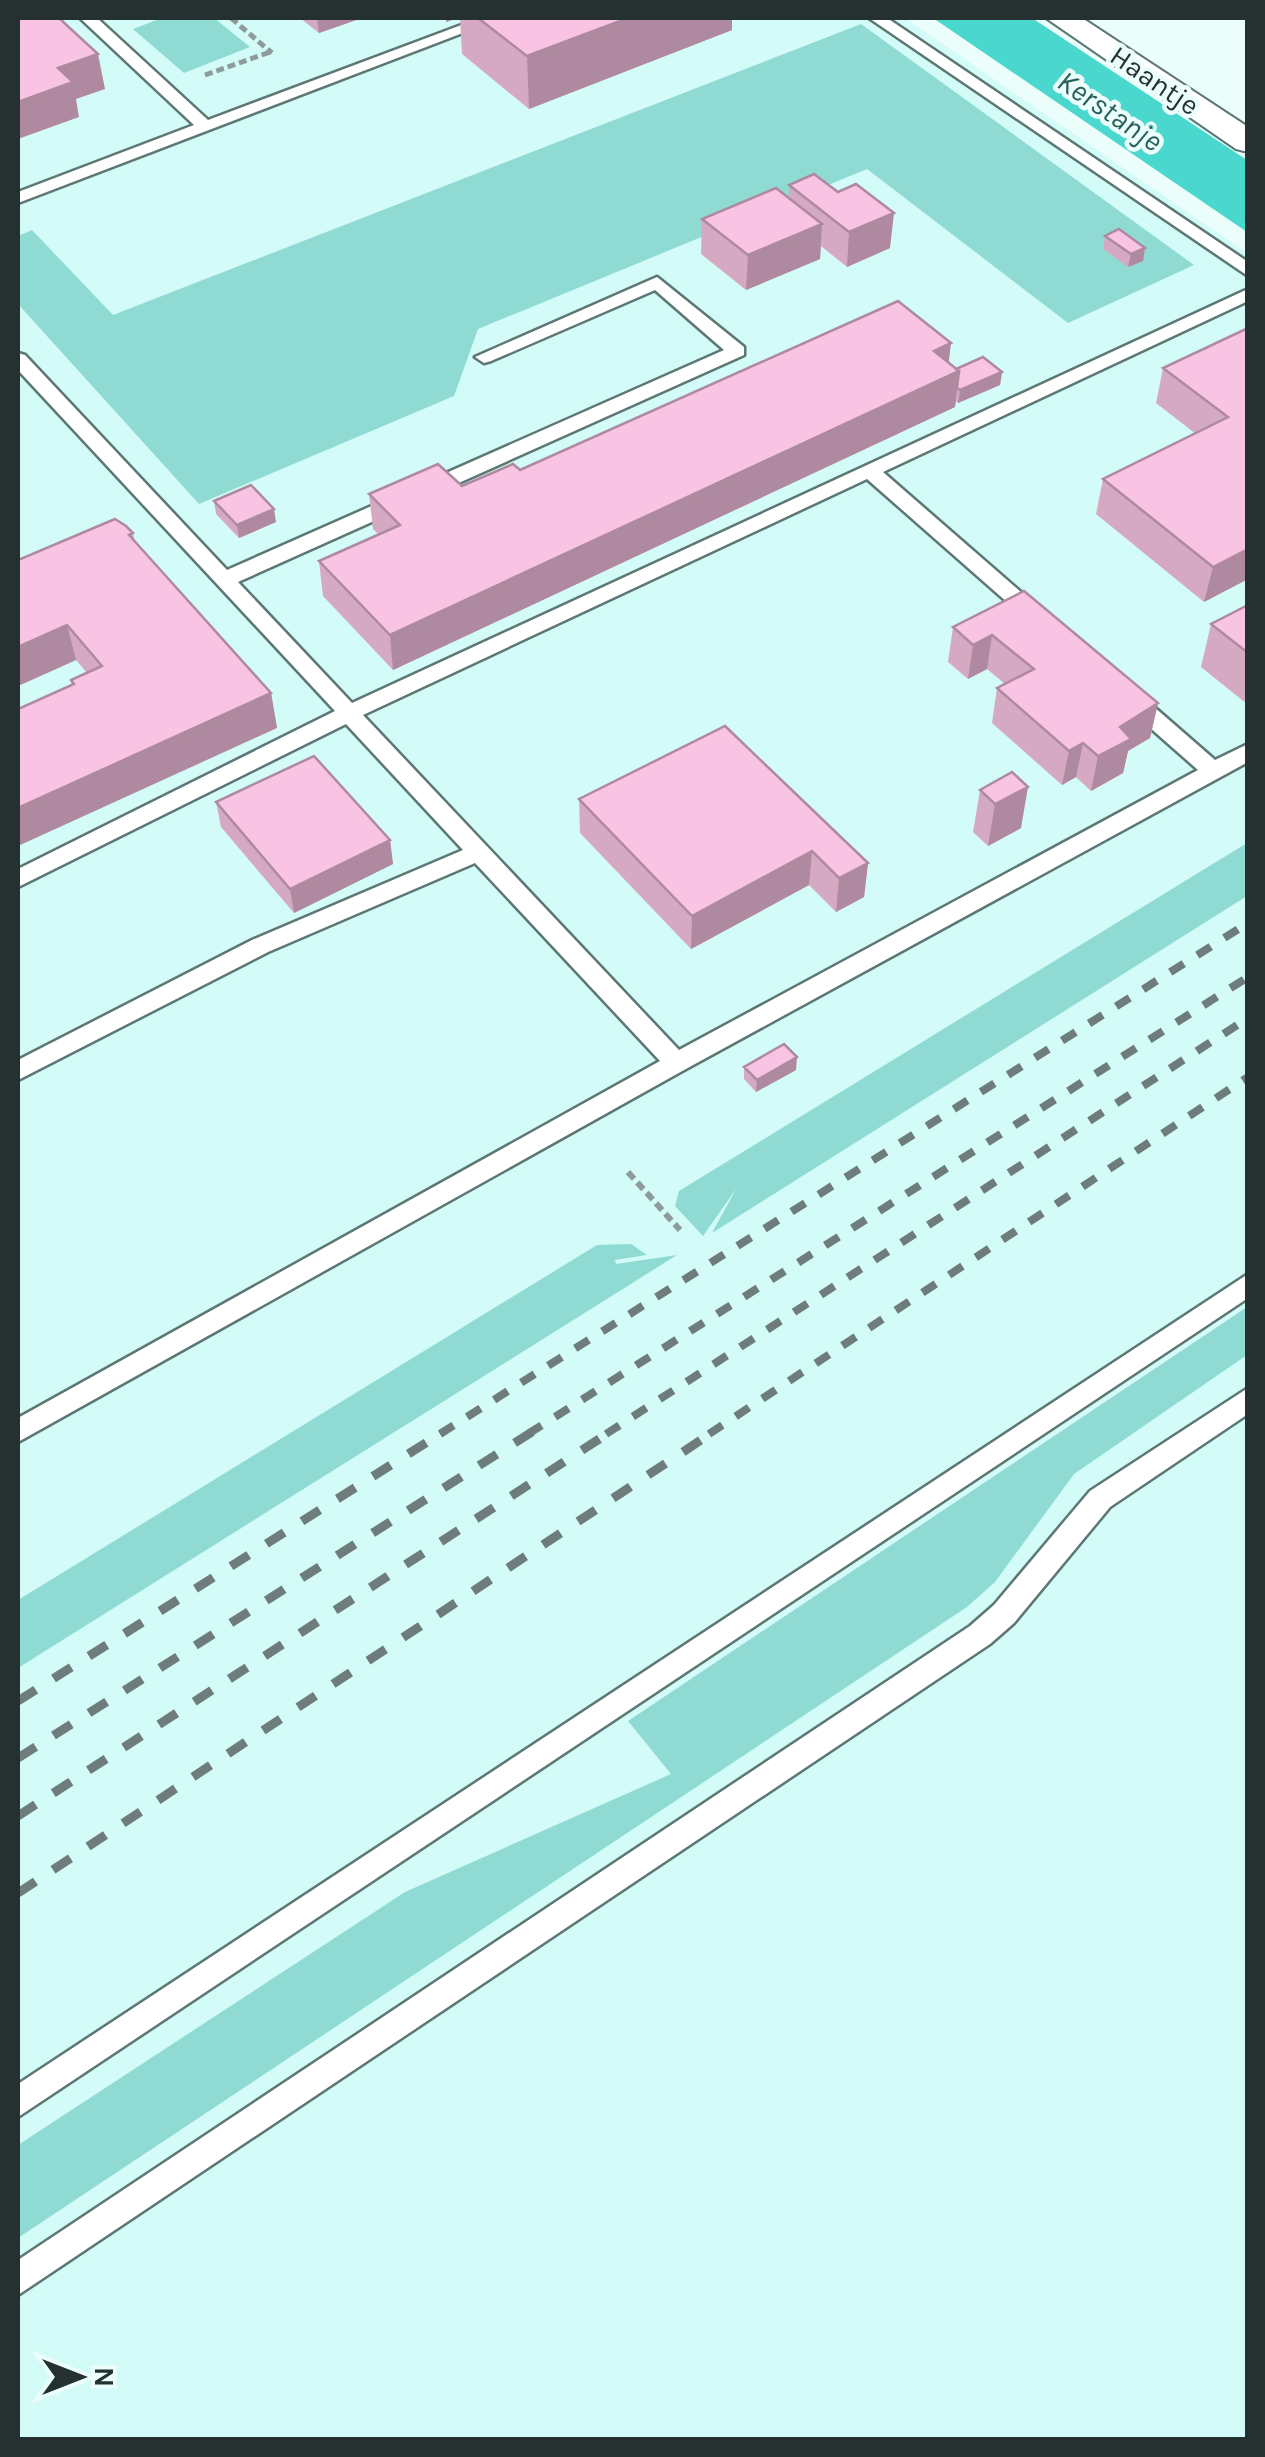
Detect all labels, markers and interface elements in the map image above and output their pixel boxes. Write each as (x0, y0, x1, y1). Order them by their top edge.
street label: Haantje (1104, 39, 1205, 122)
water label: Kerstanje (1051, 63, 1169, 159)
north arrow (30, 2327, 130, 2427)
text: N (88, 2367, 121, 2387)

